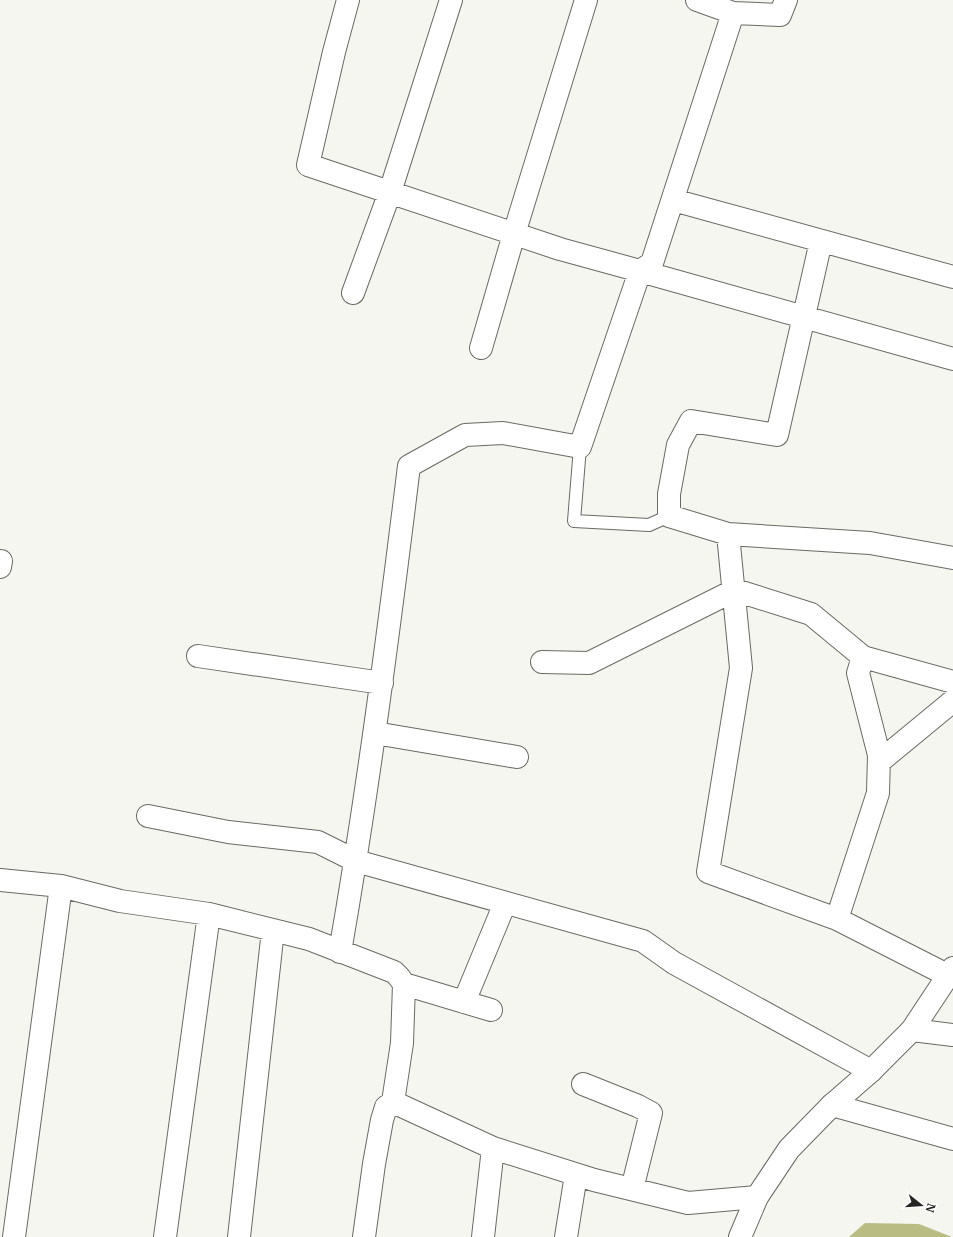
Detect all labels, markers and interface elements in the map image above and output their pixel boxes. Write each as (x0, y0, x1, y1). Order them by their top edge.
north arrow (901, 1185, 941, 1225)
text: N (923, 1202, 939, 1214)

